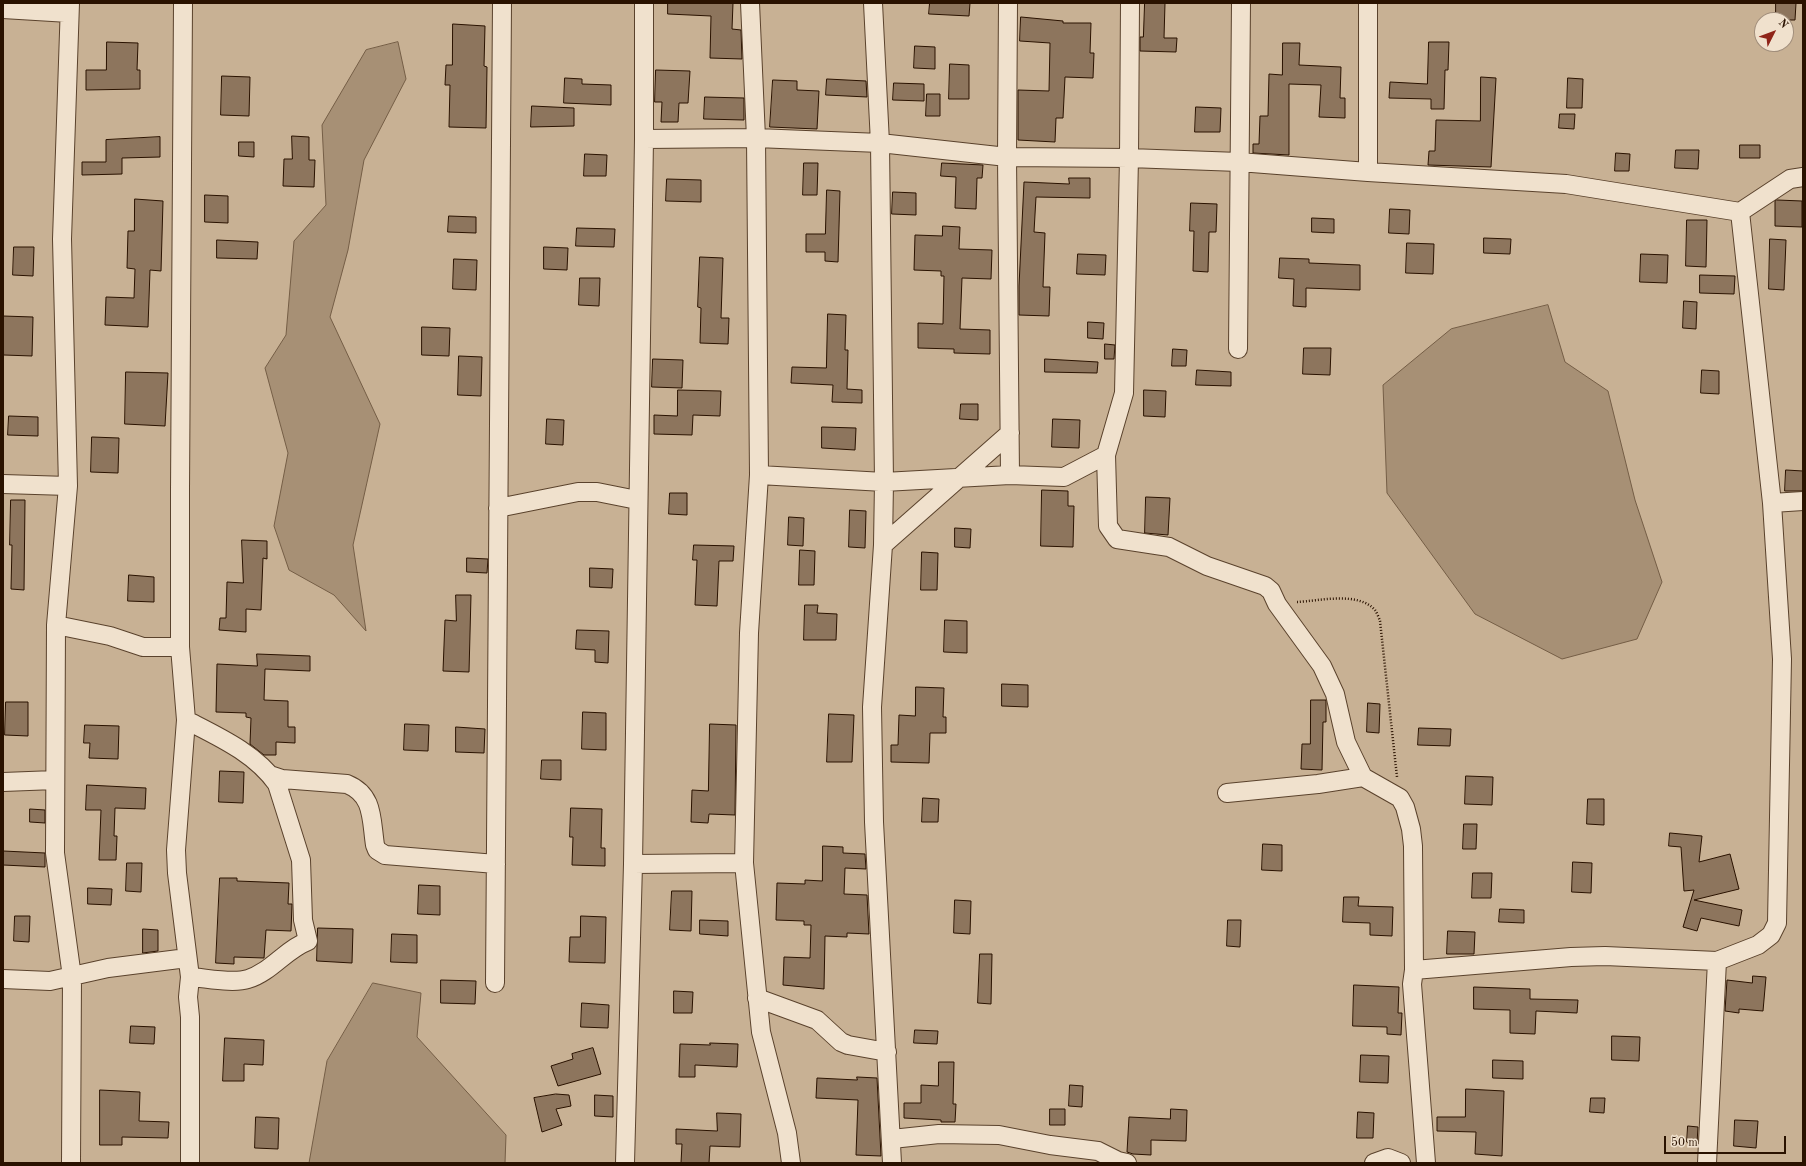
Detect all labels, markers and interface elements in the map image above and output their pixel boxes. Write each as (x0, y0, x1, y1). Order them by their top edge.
north arrow (1754, 12, 1794, 52)
text: N (1776, 18, 1789, 31)
scale bar (1666, 1128, 1788, 1154)
text: 50 m (1671, 1137, 1698, 1149)

